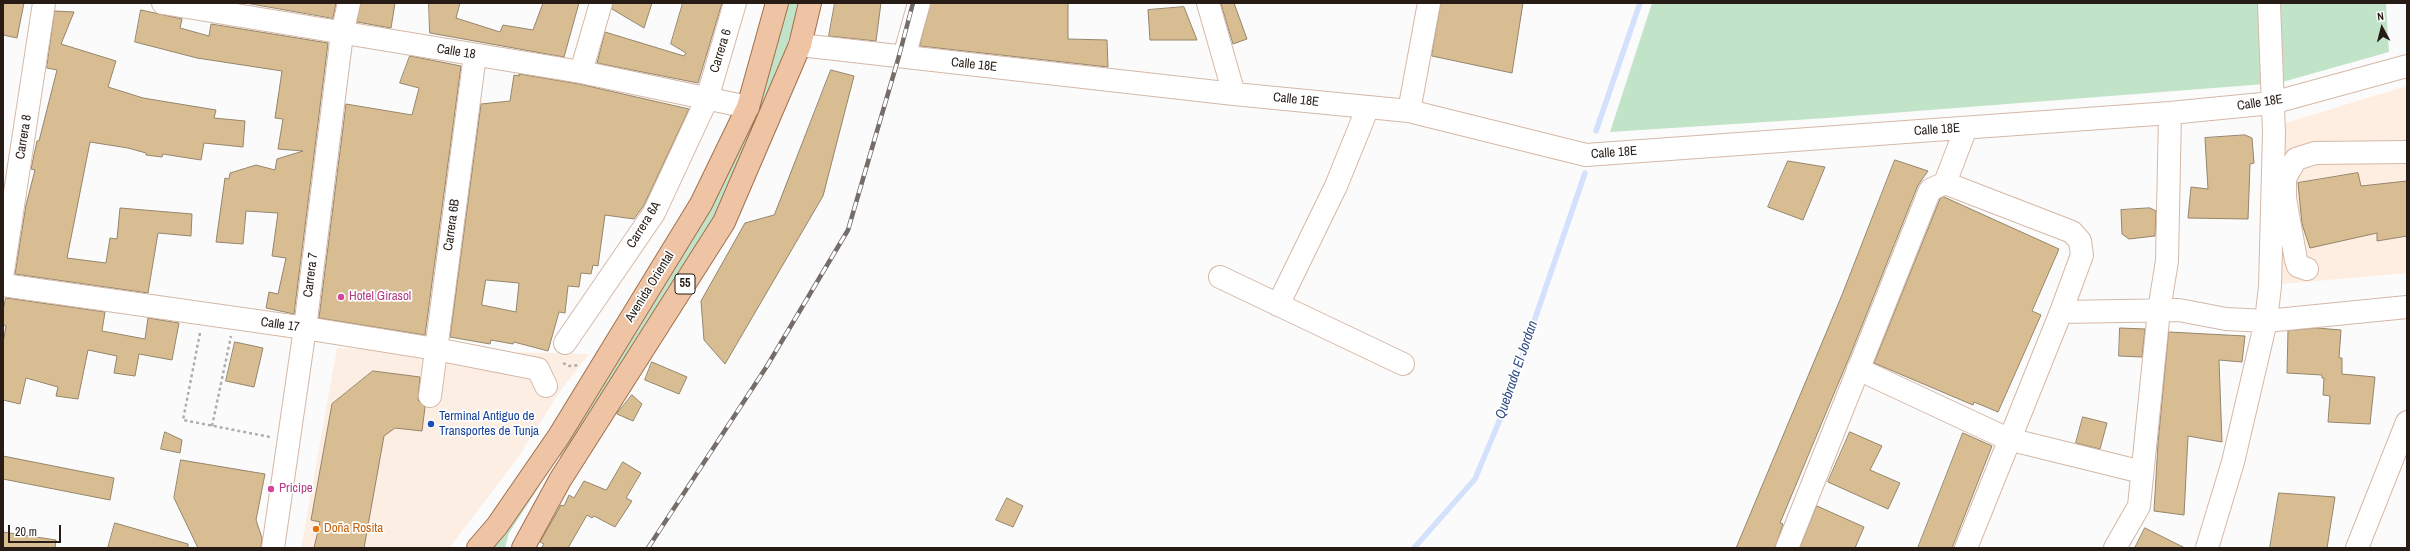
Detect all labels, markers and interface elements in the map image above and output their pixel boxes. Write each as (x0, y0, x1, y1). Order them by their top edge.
north arrow (2362, 8, 2402, 48)
text: N (2376, 9, 2385, 23)
street label: Carrera 6 (707, 27, 735, 75)
street label: Calle 18 (435, 41, 477, 63)
street label: Calle 18E (950, 55, 998, 75)
street label: Calle 18E (1272, 90, 1320, 110)
street label: Calle 18E (2236, 92, 2284, 114)
street label: Carrera 8 (13, 114, 35, 160)
street label: Calle 18E (1913, 121, 1961, 139)
street label: Calle 18E (1590, 144, 1638, 162)
street label: Carrera 6B (441, 198, 463, 252)
street label: Carrera 6A (624, 199, 664, 251)
street label: Avenida Oriental (622, 249, 678, 325)
street label: Carrera 7 (301, 252, 321, 298)
road number: 55 (675, 274, 695, 294)
place label: Hotel Girasol (349, 289, 411, 305)
marker: Hotel Girasol (336, 292, 346, 302)
street label: Calle 17 (260, 315, 300, 335)
water label: Quebrada El Jordan (1492, 319, 1542, 421)
place label: Terminal Antiguo de Transportes de Tunja (439, 409, 539, 440)
marker: Terminal Antiguo de Transportes de Tunja (426, 419, 436, 429)
place label: Pricipe (279, 481, 313, 497)
marker: Pricipe (266, 484, 276, 494)
scale bar (10, 517, 63, 543)
place label: Doña Rosita (324, 521, 383, 537)
text: 20 m (15, 524, 37, 540)
marker: Doña Rosita (311, 524, 321, 534)

